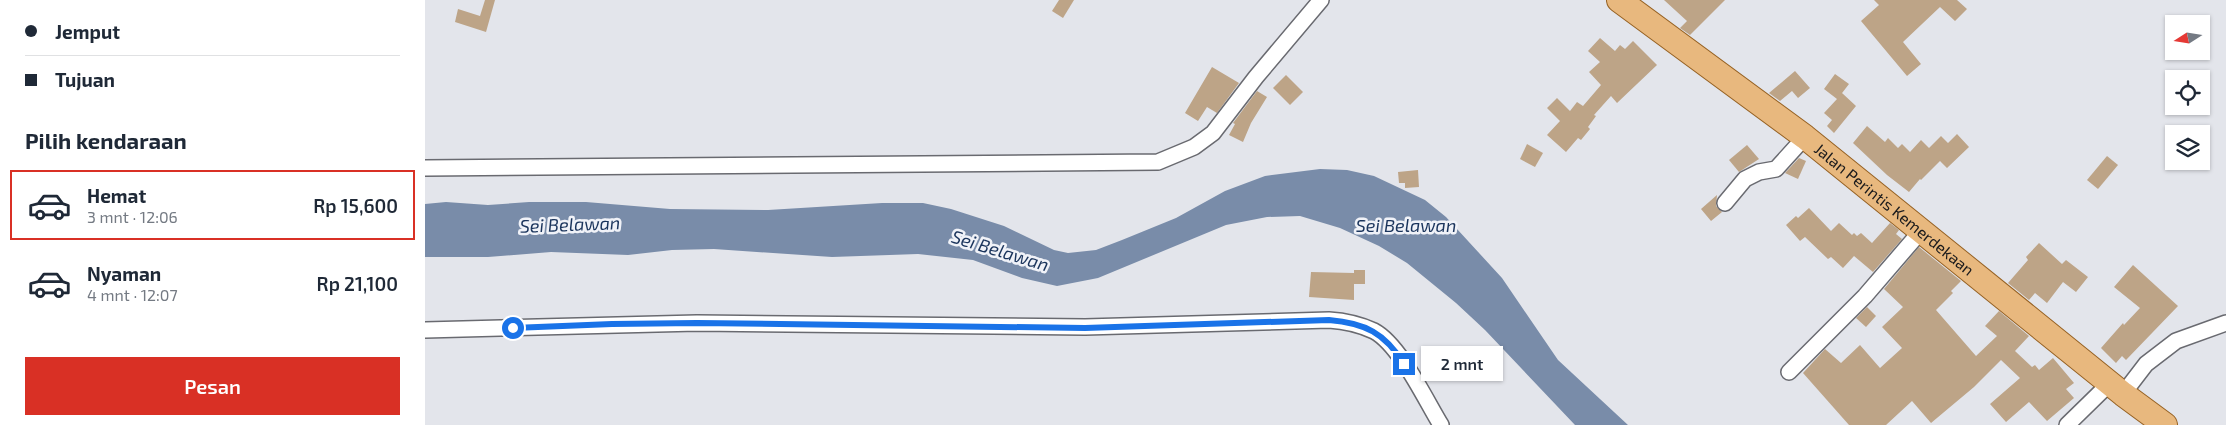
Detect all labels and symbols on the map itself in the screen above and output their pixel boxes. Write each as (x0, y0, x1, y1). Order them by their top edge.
north arrow (2165, 15, 2210, 60)
street label: Jalan Perintis Kemerdekaan (1811, 139, 1978, 279)
water label: Sei Belawan (519, 211, 621, 237)
water label: Sei Belawan (1356, 214, 1456, 236)
water label: Sei Belawan (949, 225, 1052, 275)
route start (502, 317, 524, 339)
callout: 2 mnt (1421, 346, 1504, 382)
route end (1393, 353, 1415, 375)

